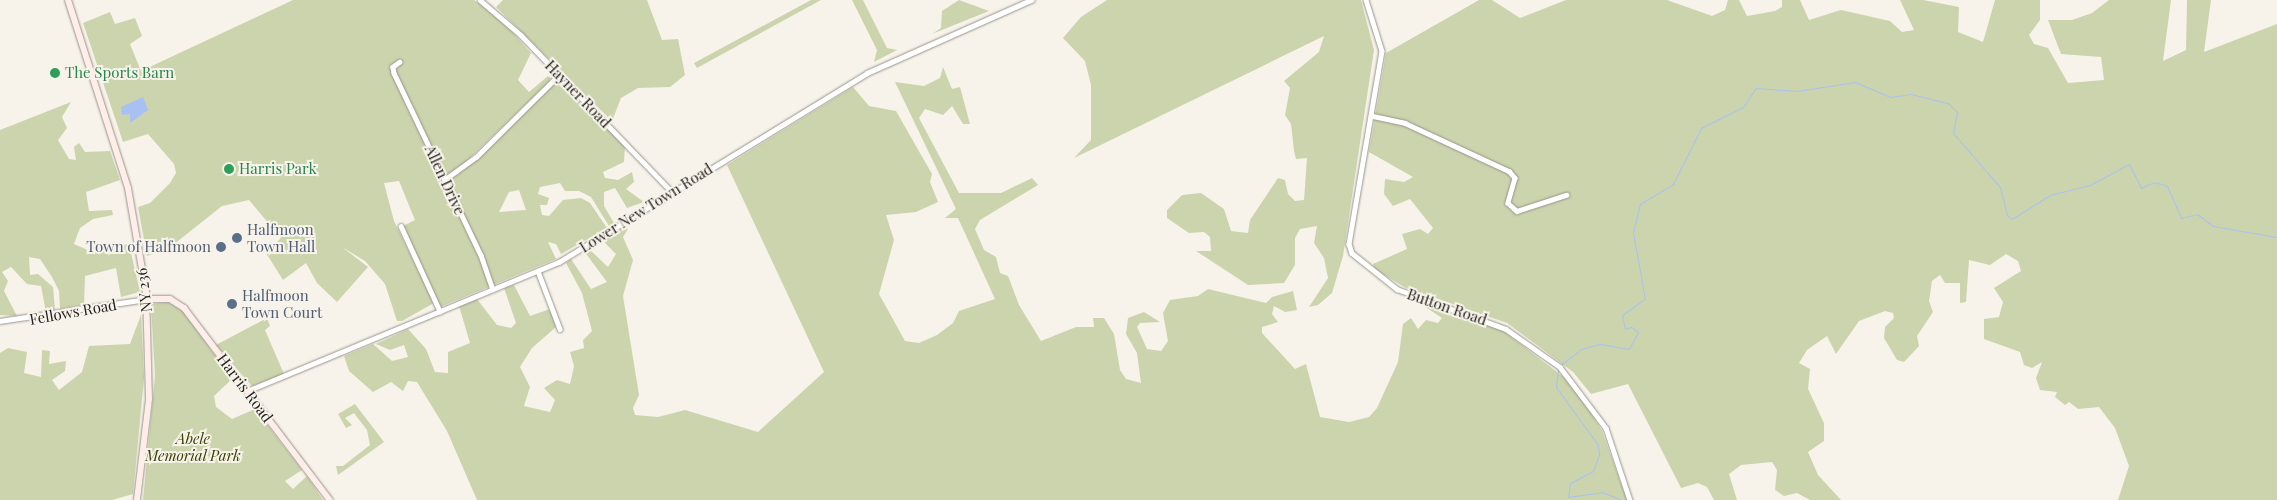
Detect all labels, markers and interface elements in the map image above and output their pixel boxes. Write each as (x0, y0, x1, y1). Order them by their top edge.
street label: Hayner Road (541, 56, 615, 132)
place label: The Sports Barn (65, 64, 174, 82)
marker: The Sports Barn (49, 67, 61, 79)
street label: Allen Drive (421, 142, 469, 218)
street label: Lower New Town Road (576, 159, 716, 257)
place label: Harris Park (239, 160, 317, 178)
marker: Harris Park (223, 163, 235, 175)
place label: Halfmoon Town Hall (247, 220, 315, 255)
marker: Halfmoon Town Hall (231, 232, 243, 244)
place label: Town of Halfmoon (86, 238, 211, 256)
marker: Town of Halfmoon (215, 241, 227, 253)
street label: NY 236 (132, 267, 156, 313)
street label: Button Road (1405, 285, 1489, 329)
place label: Halfmoon Town Court (242, 286, 322, 321)
street label: Fellows Road (28, 295, 118, 329)
marker: Halfmoon Town Court (226, 298, 238, 310)
street label: Harris Road (213, 350, 277, 426)
park label: Abele Memorial Park (145, 429, 241, 464)

